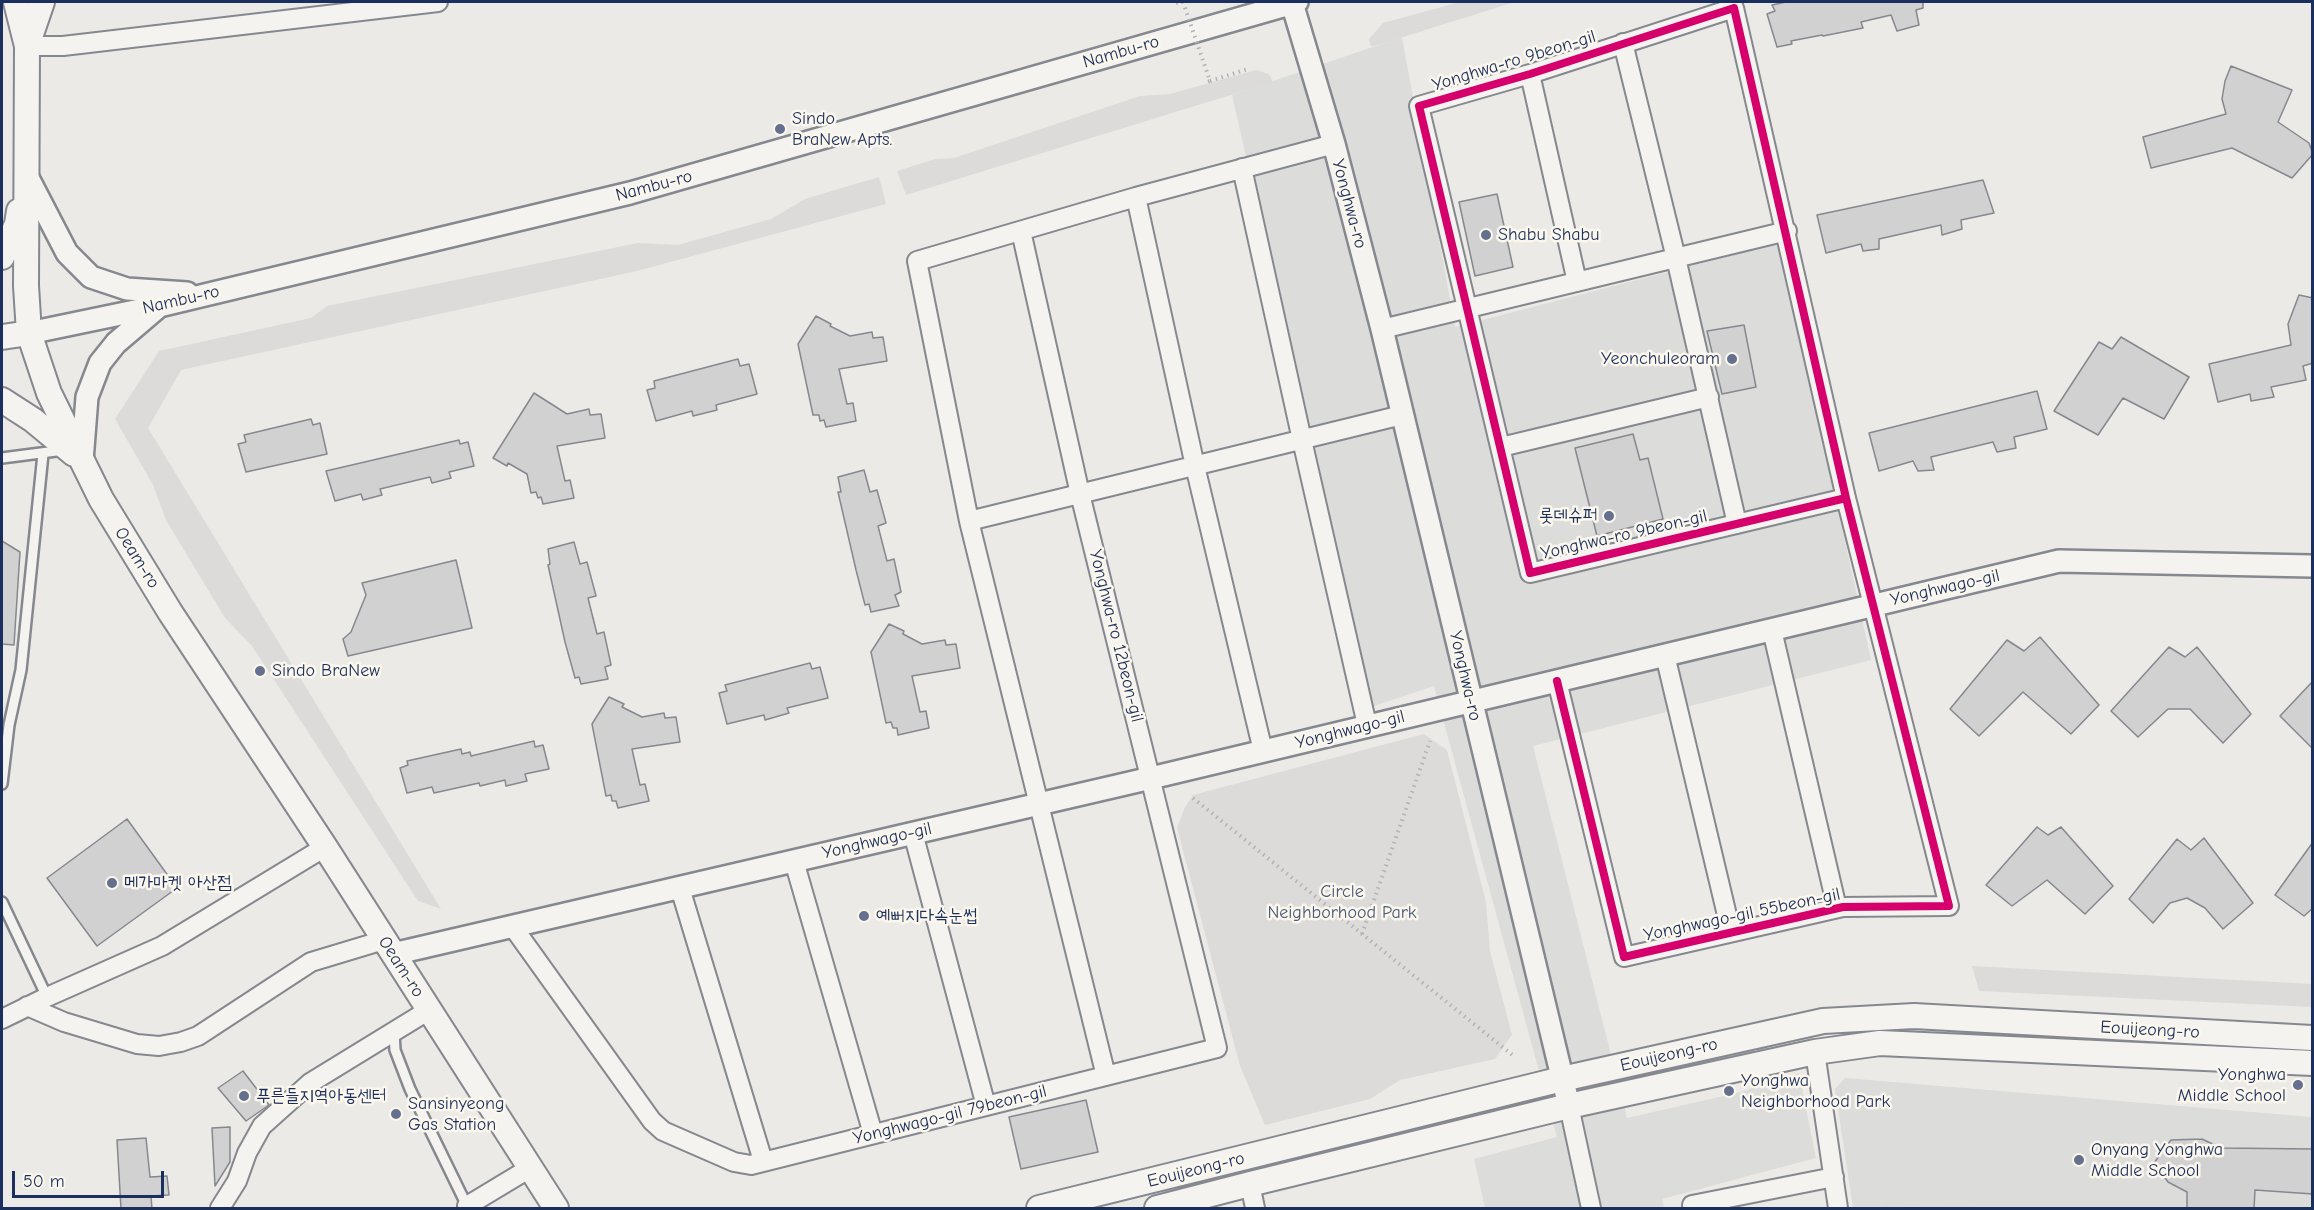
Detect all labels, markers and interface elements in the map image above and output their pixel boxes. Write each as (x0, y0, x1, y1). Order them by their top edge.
street label: Yonghwa-ro 9beon-gil (1430, 26, 1598, 96)
street label: Nambu-ro (1080, 31, 1162, 73)
place label: Sindo BraNew Apts. (792, 108, 892, 150)
marker: Sindo BraNew Apts. (773, 122, 787, 136)
street label: Yonghwa-ro (1327, 157, 1371, 251)
street label: Nambu-ro (613, 165, 695, 207)
place label: Shabu Shabu (1498, 224, 1599, 246)
marker: Shabu Shabu (1479, 228, 1493, 242)
street label: Nambu-ro (140, 281, 222, 319)
place label: Yeonchuleoram (1601, 348, 1720, 370)
marker: Yeonchuleoram (1725, 352, 1739, 366)
place label: 롯데슈퍼 (1539, 505, 1597, 527)
street label: Yonghwa-ro 9beon-gil (1539, 505, 1709, 565)
marker: 롯데슈퍼 (1602, 509, 1616, 523)
street label: Oeam-ro (110, 523, 164, 593)
street label: Yonghwa-ro 12beon-gil (1084, 547, 1148, 725)
street label: Yonghwago-gil (1888, 565, 2002, 611)
street label: Yonghwa-ro (1444, 629, 1486, 723)
place label: Sindo BraNew (272, 660, 380, 682)
marker: Sindo BraNew (253, 664, 267, 678)
street label: Yonghwago-gil (1293, 706, 1407, 754)
street label: Yonghwago-gil (820, 818, 934, 864)
place label: 메가마켓 아산점 (124, 872, 231, 894)
marker: 메가마켓 아산점 (105, 876, 119, 890)
park label: Circle Neighborhood Park (1267, 881, 1417, 924)
street label: Yonghwago-gil 55beon-gil (1642, 884, 1842, 946)
place label: 예뻐지다속눈썹 (876, 905, 977, 927)
marker: 예뻐지다속눈썹 (857, 909, 871, 923)
street label: Oeam-ro (373, 932, 429, 1002)
street label: Eouijeong-ro (2100, 1017, 2200, 1043)
street label: Eouijeong-ro (1618, 1033, 1720, 1077)
place label: Yonghwa Middle School (2178, 1064, 2286, 1106)
place label: Yonghwa Neighborhood Park (1741, 1070, 1890, 1112)
marker: Yonghwa Middle School (2291, 1078, 2305, 1092)
street label: Yonghwago-gil 79beon-gil (851, 1080, 1049, 1150)
marker: Yonghwa Neighborhood Park (1722, 1084, 1736, 1098)
place label: 푸른들지역아동센터 (256, 1085, 386, 1107)
marker: 푸른들지역아동센터 (237, 1089, 251, 1103)
place label: Sansinyeong Gas Station (408, 1093, 505, 1136)
marker: Sansinyeong Gas Station (389, 1107, 403, 1121)
place label: Onyang Yonghwa Middle School (2091, 1139, 2223, 1182)
street label: Eouijeong-ro (1145, 1147, 1247, 1193)
marker: Onyang Yonghwa Middle School (2072, 1153, 2086, 1167)
scale bar (15, 1159, 166, 1197)
text: 50 m (23, 1171, 65, 1192)

